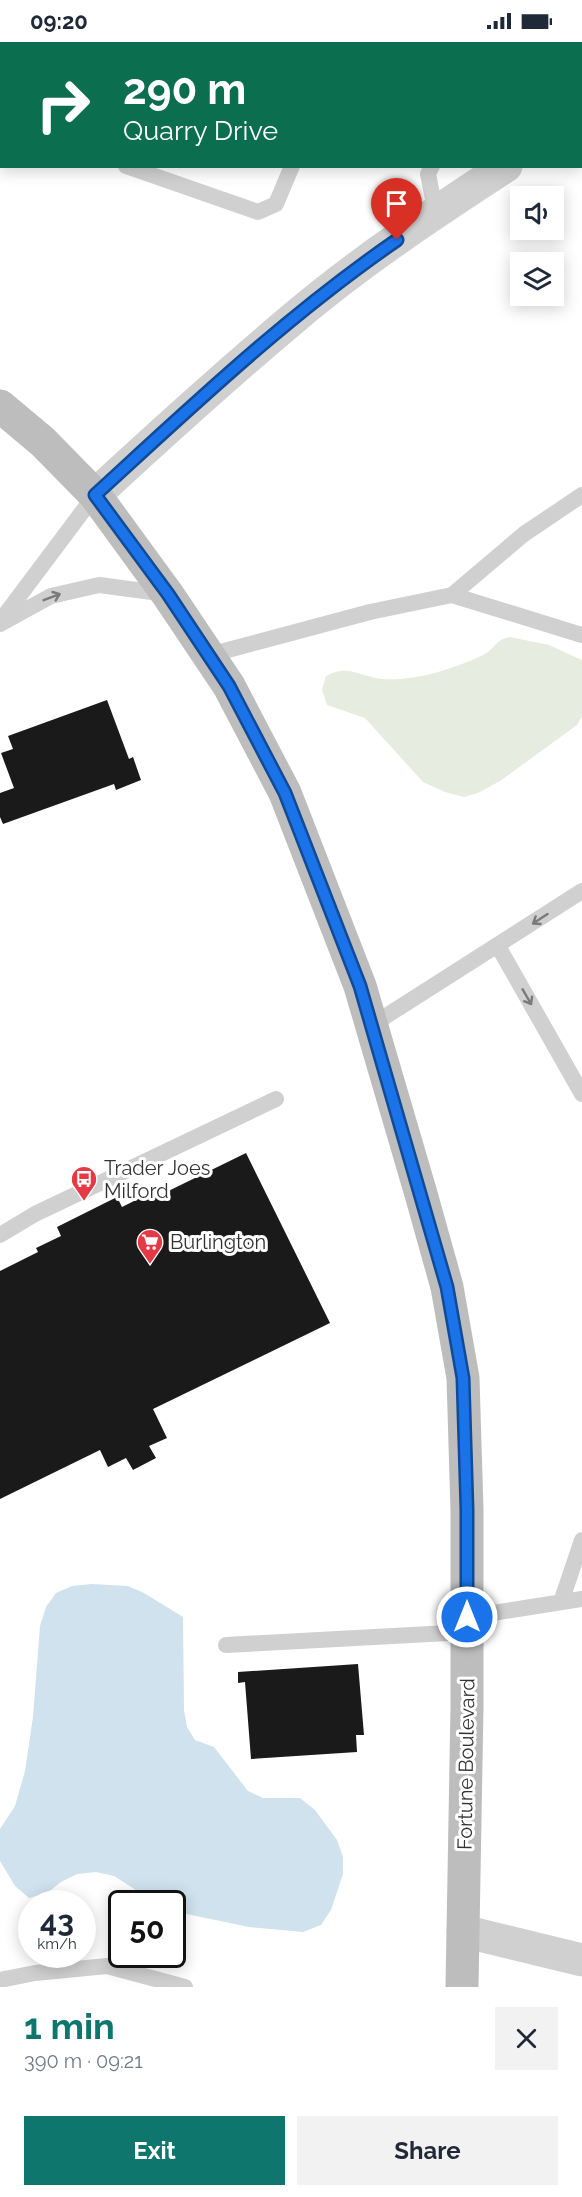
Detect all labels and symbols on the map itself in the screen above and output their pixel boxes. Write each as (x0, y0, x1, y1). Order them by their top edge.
pin (371, 178, 422, 240)
one-way arrow (42, 591, 61, 602)
one-way arrow (532, 913, 549, 925)
one-way arrow (521, 988, 533, 1005)
place label: Trader Joes Milford (104, 1156, 210, 1203)
bus stop icon: Trader Joes Milford (69, 1164, 99, 1202)
supermarket icon: Burlington (135, 1227, 165, 1265)
place label: Burlington (170, 1230, 266, 1254)
position arrow (435, 1585, 499, 1649)
street label: Fortune Boulevard (453, 1678, 479, 1850)
speed limit sign: 50 (108, 1890, 186, 1968)

